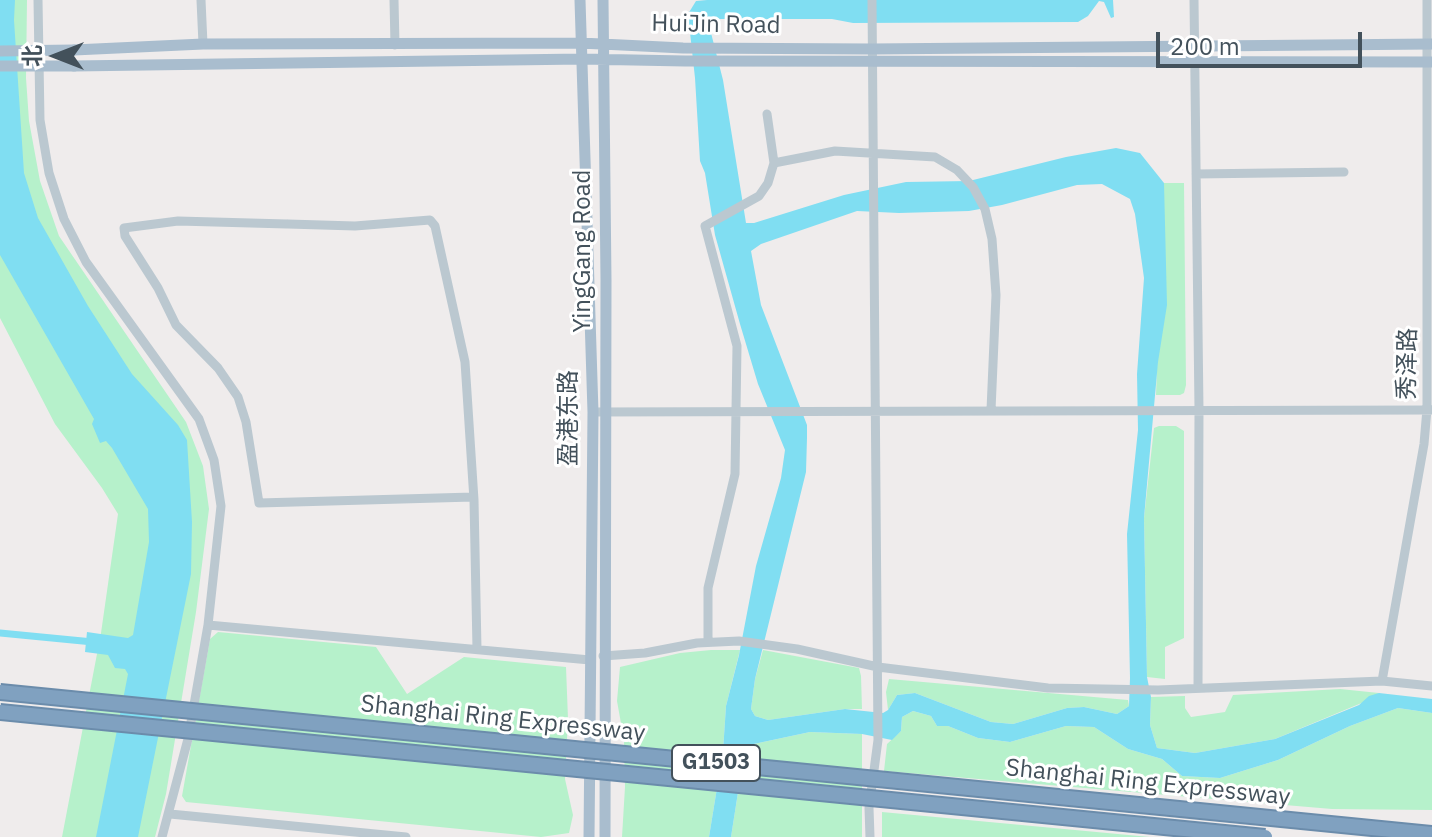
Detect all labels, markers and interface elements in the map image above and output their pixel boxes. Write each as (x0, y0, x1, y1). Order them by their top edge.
street label: HuiJin Road (651, 9, 781, 41)
north arrow (16, 16, 96, 96)
scale bar (1160, 16, 1366, 66)
text: 200 m (1170, 30, 1240, 62)
text: 北 (17, 45, 46, 67)
street label: YingGang Road (569, 170, 597, 332)
street label: 秀泽路 (1393, 328, 1423, 400)
street label: 盈港东路 (555, 370, 583, 466)
street label: Shanghai Ring Expressway (359, 690, 647, 748)
road number: G1503 (672, 745, 760, 781)
street label: Shanghai Ring Expressway (1004, 754, 1292, 812)

